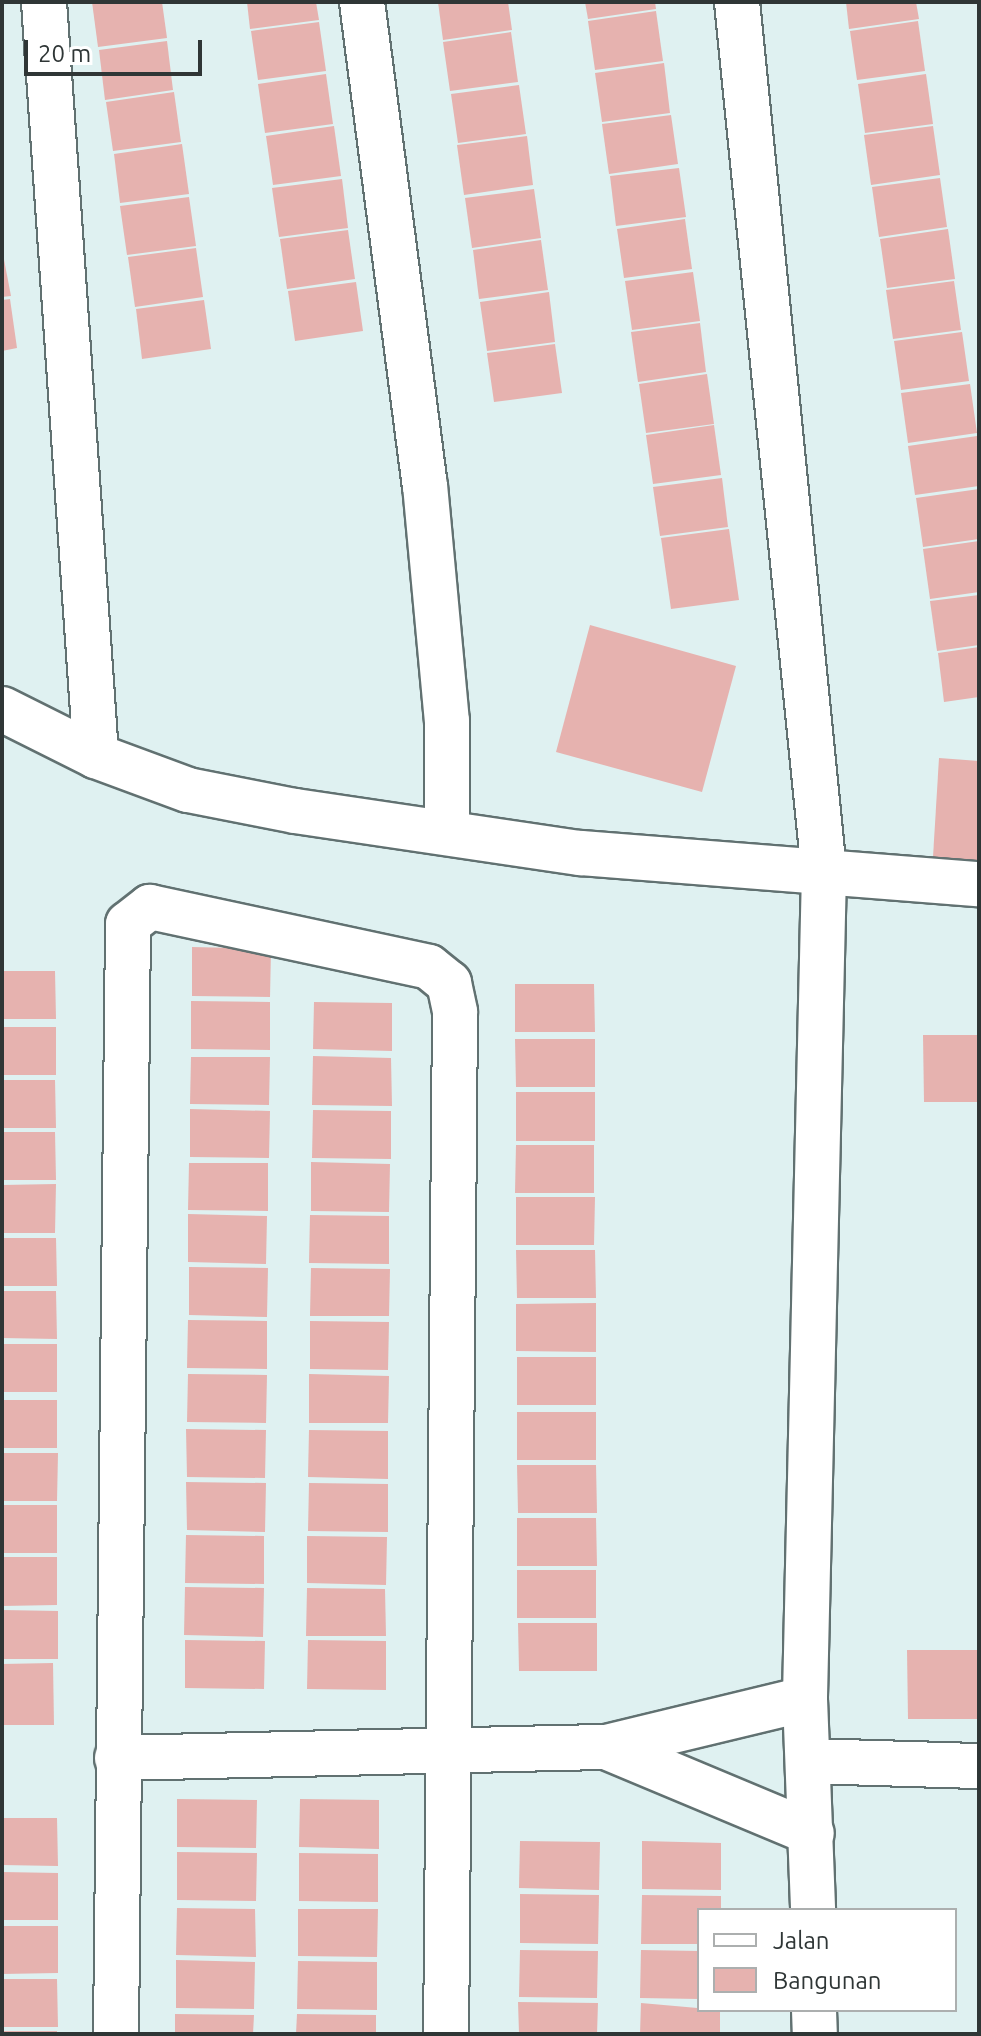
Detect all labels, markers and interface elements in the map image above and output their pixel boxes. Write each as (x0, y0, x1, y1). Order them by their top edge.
scale bar (28, 24, 206, 74)
text: 20 m (38, 40, 91, 67)
legend (697, 1908, 957, 2012)
text: Jalan (773, 1927, 830, 1954)
text: Bangunan (773, 1967, 882, 1994)

